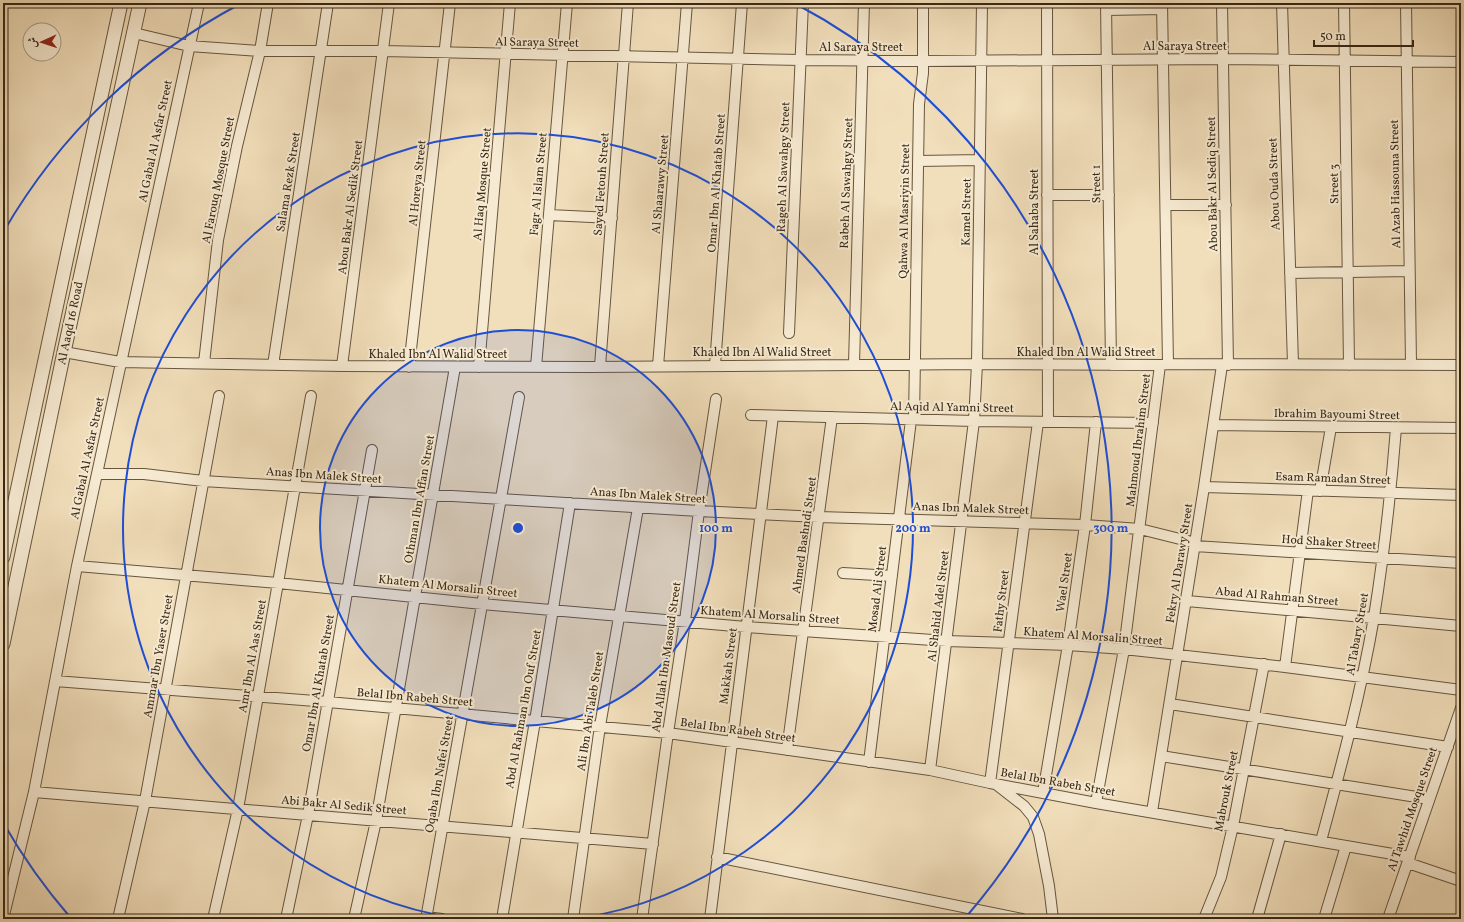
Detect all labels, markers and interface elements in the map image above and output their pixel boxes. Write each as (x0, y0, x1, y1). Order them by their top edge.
north arrow (22, 22, 62, 62)
scale bar (1314, 22, 1413, 48)
text: 50 m (1320, 29, 1346, 45)
street label: Al Saraya Street (495, 34, 579, 52)
text: ش (26, 37, 41, 48)
street label: Al Saraya Street (1143, 39, 1227, 55)
street label: Al Saraya Street (819, 40, 903, 56)
street label: Al Gabal Al Asfar Street (135, 79, 177, 204)
street label: Rageh Al Sawahgy Street (774, 101, 794, 233)
street label: Omar Ibn Al Khatab Street (704, 113, 730, 253)
street label: Al Farouq Mosque Street (199, 115, 239, 245)
street label: Abou Bakr Al Sediq Street (1204, 116, 1222, 252)
street label: Rabeh Al Sawahgy Street (837, 117, 857, 249)
street label: Al Azab Hassouna Street (1387, 119, 1405, 249)
street label: Al Haq Mosque Street (470, 127, 496, 241)
street label: Salama Rezk Street (273, 131, 305, 233)
street label: Fagr Al Islam Street (527, 132, 551, 236)
street label: Sayed Fetouh Street (590, 132, 614, 236)
street label: Al Shaarawy Street (649, 134, 673, 235)
street label: Abou Ouda Street (1265, 137, 1285, 231)
street label: Abou Bakr Al Sedik Street (335, 139, 367, 275)
street label: Al Horeya Street (406, 139, 430, 227)
street label: Qahwa Al Masriyin Street (896, 143, 914, 279)
street label: Street 3 (1327, 164, 1343, 204)
street label: Street 1 (1089, 165, 1105, 203)
street label: Al Sahaba Street (1027, 169, 1043, 255)
street label: Kamel Street (958, 178, 976, 246)
street label: Al Aaqd 16 Road (54, 280, 88, 366)
street label: Khaled Ibn Al Walid Street (692, 345, 832, 361)
street label: Khaled Ibn Al Walid Street (1016, 345, 1156, 361)
street label: Khaled Ibn Al Walid Street (368, 347, 508, 363)
street label: Mahmoud Ibrahim Street (1123, 372, 1155, 508)
street label: Al Gabal Al Asfar Street (67, 396, 109, 521)
street label: Al Aqid Al Yamni Street (890, 399, 1014, 417)
street label: Ibrahim Bayoumi Street (1274, 406, 1400, 424)
street label: Othman Ibn Affan Street (401, 434, 439, 565)
street label: Anas Ibn Malek Street (265, 464, 383, 488)
street label: Esam Ramadan Street (1275, 469, 1391, 489)
street label: Ahmed Bashndi Street (789, 475, 821, 595)
street label: Anas Ibn Malek Street (589, 484, 707, 508)
street label: Anas Ibn Malek Street (913, 499, 1029, 519)
street label: Fekry Al Darawy Street (1163, 502, 1197, 624)
centre of rings (511, 521, 525, 535)
text: 100 m (699, 521, 733, 537)
text: 200 m (895, 521, 931, 537)
text: 300 m (1094, 521, 1129, 537)
street label: Hod Shaker Street (1281, 532, 1377, 554)
street label: Mosad Ali Street (865, 545, 891, 633)
street label: Al Shahid Adel Street (924, 549, 954, 663)
street label: Wael Street (1053, 551, 1077, 613)
street label: Fathy Street (990, 569, 1014, 633)
street label: Khatem Al Morsalin Street (377, 572, 518, 602)
street label: Abd Allah Ibn Masoud Street (649, 581, 685, 733)
street label: Abad Al Rahman Street (1215, 584, 1339, 610)
street label: Al Tabary Street (1343, 591, 1373, 677)
street label: Ammar Ibn Yaser Street (140, 593, 178, 719)
street label: Amr Ibn Al Aas Street (235, 598, 271, 714)
street label: Khatem Al Morsalin Street (700, 603, 840, 629)
street label: Omar Ibn Al Khatab Street (299, 613, 339, 753)
street label: Khatem Al Morsalin Street (1023, 624, 1163, 650)
street label: Makkah Street (716, 627, 742, 705)
street label: Abd Al Rahman Ibn Ouf Street (502, 628, 546, 790)
street label: Ali Ibn Abi Taleb Street (574, 650, 608, 772)
street label: Belal Ibn Rabeh Street (356, 685, 474, 711)
street label: Oqaba Ibn Nafei Street (422, 714, 458, 834)
street label: Belal Ibn Rabeh Street (679, 715, 797, 747)
street label: Al Tawhid Mosque Street (1384, 745, 1442, 874)
street label: Mabrouk Street (1211, 749, 1243, 833)
street label: Belal Ibn Rabeh Street (999, 765, 1117, 801)
street label: Abi Bakr Al Sedik Street (280, 793, 407, 819)

